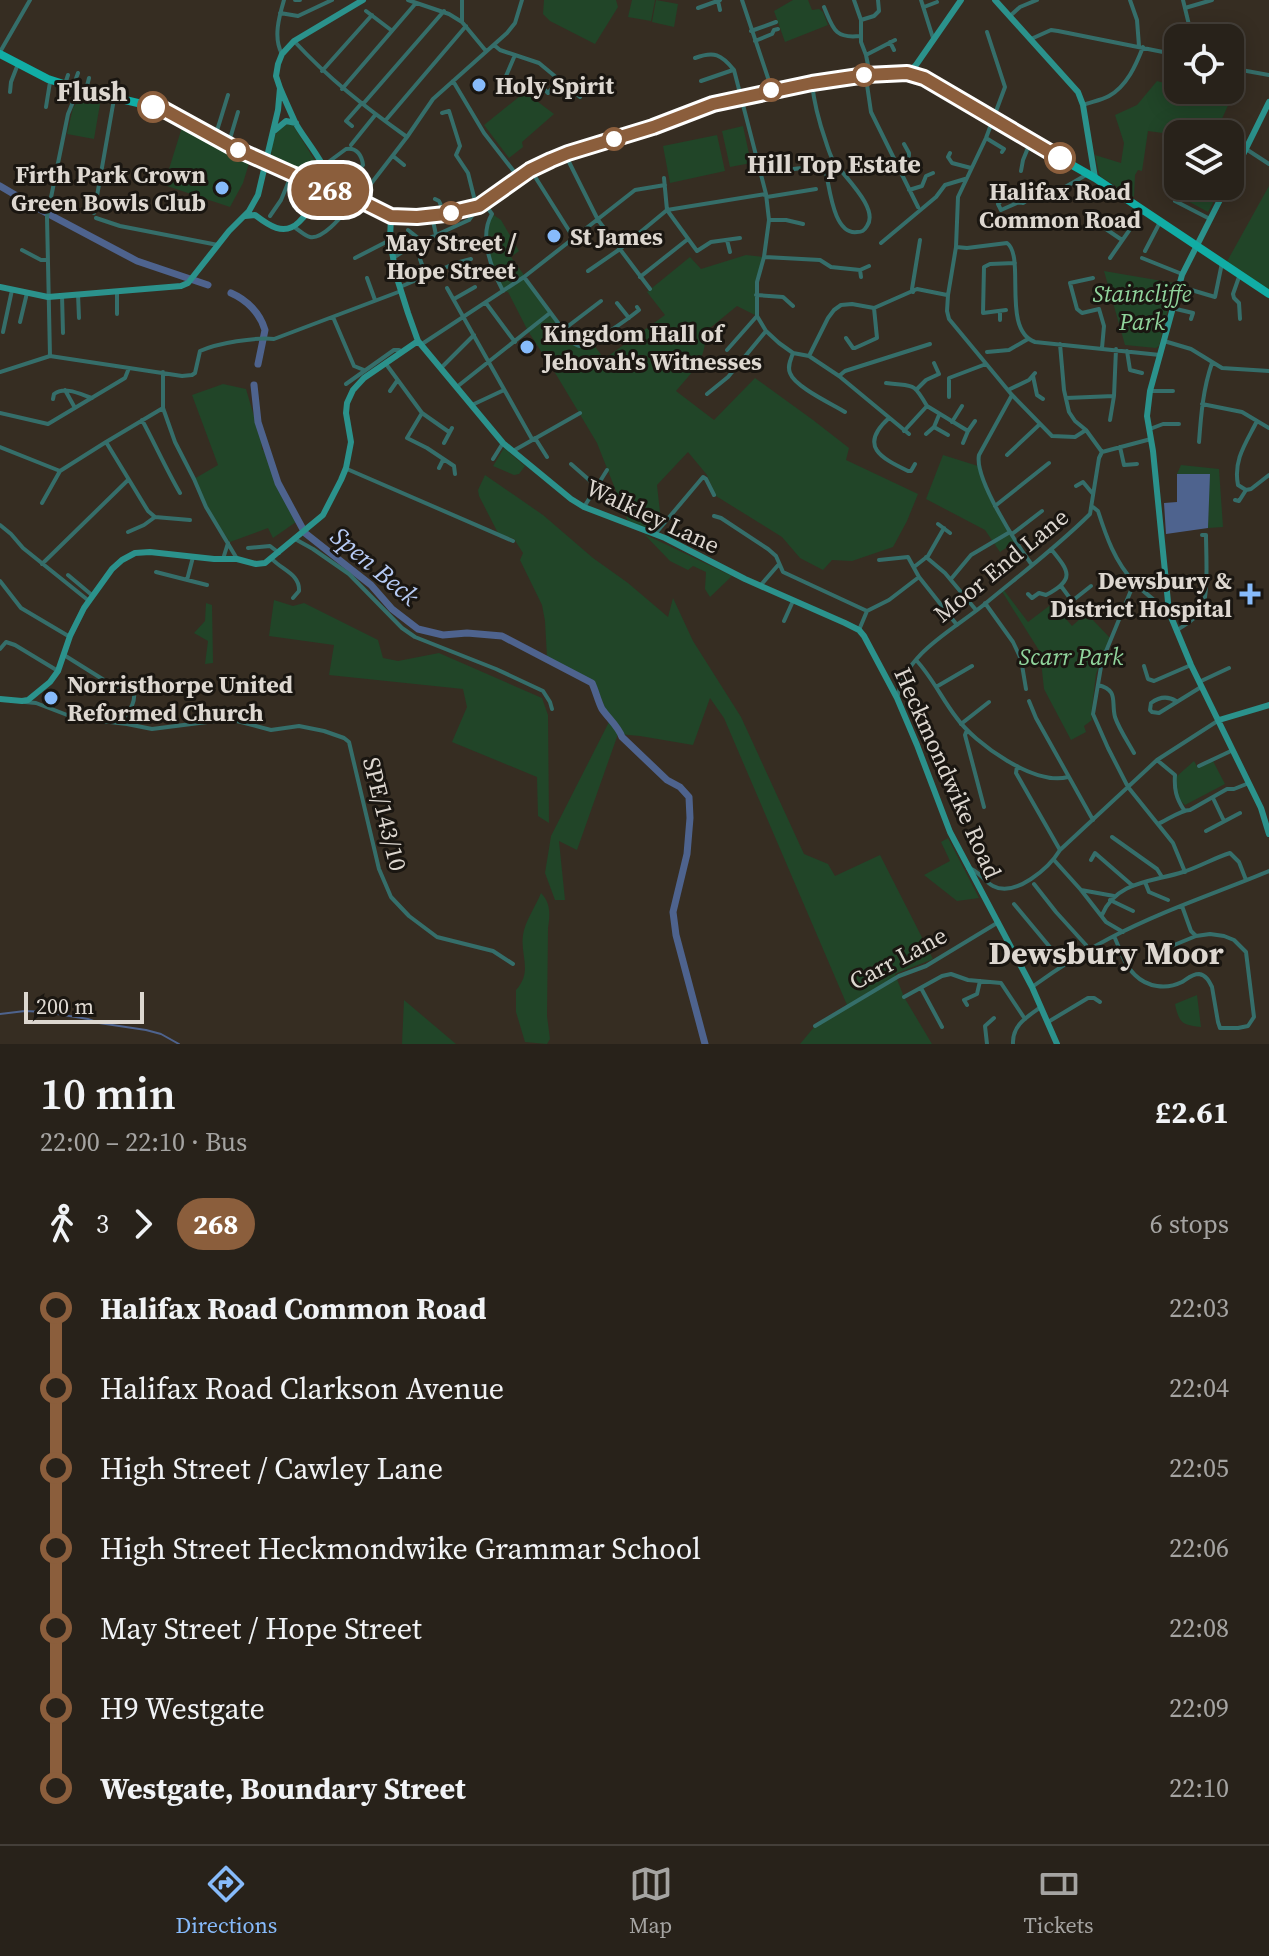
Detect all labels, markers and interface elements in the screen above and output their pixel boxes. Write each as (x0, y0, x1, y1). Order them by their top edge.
map controls (1164, 24, 1244, 200)
button: locate (1164, 24, 1244, 104)
unlabelled marker (853, 64, 875, 86)
place label: Holy Spirit (495, 69, 614, 102)
district label: Flush (56, 72, 128, 110)
marker: Holy Spirit (470, 76, 488, 94)
unlabelled marker (760, 79, 782, 101)
unlabelled marker (138, 92, 168, 122)
button: layers (1164, 120, 1244, 200)
unlabelled marker (603, 128, 625, 150)
unlabelled marker (227, 139, 249, 161)
marker: Halifax Road Common Road (1045, 143, 1075, 173)
district label: Hill Top Estate (747, 146, 921, 182)
place label: Firth Park Crown Green Bowls Club (11, 158, 206, 219)
line badge: 268 (284, 164, 376, 216)
text: 268 (307, 171, 353, 209)
place label: Halifax Road Common Road (979, 175, 1141, 236)
marker: Firth Park Crown Green Bowls Club (213, 179, 231, 197)
marker: May Street / Hope Street (440, 202, 462, 224)
place label: St James (570, 220, 663, 253)
place label: May Street / Hope Street (385, 226, 517, 287)
marker: St James (545, 227, 563, 245)
park label: Staincliffe Park (1092, 277, 1192, 338)
place label: Kingdom Hall of Jehovah's Witnesses (541, 317, 762, 378)
marker: Kingdom Hall of Jehovah's Witnesses (518, 338, 536, 356)
street label: Walkley Lane (581, 471, 725, 561)
street label: Moor End Lane (927, 500, 1075, 630)
water label: Spen Beck (323, 518, 428, 614)
place label: Dewsbury & District Hospital (1050, 564, 1232, 625)
marker: Dewsbury & District Hospital (1239, 583, 1261, 605)
park label: Scarr Park (1019, 640, 1124, 673)
street label: Heckmondwike Road (886, 662, 1010, 884)
place label: Norristhorpe United Reformed Church (67, 668, 293, 729)
marker: Norristhorpe United Reformed Church (42, 689, 60, 707)
street label: SPE/143/10 (355, 754, 415, 874)
street label: Carr Lane (843, 918, 953, 998)
district label: Dewsbury Moor (988, 931, 1224, 975)
scale bar (24, 988, 144, 1024)
text: 200 m (36, 991, 94, 1021)
text: 10 min (40, 1063, 176, 1124)
text: £2.61 (1155, 1092, 1229, 1133)
text: 22:00 – 22:10 · Bus (40, 1124, 247, 1160)
icon: walk (40, 1202, 84, 1246)
icon: forward (121, 1202, 165, 1246)
text: 268 (193, 1205, 239, 1243)
text: 3 (96, 1206, 109, 1242)
text: 6 stops (1150, 1206, 1229, 1242)
text: Halifax Road Common Road (100, 1288, 486, 1329)
text: 22:03 (1169, 1290, 1229, 1326)
text: Halifax Road Clarkson Avenue (100, 1368, 504, 1409)
text: 22:04 (1169, 1370, 1229, 1406)
text: High Street / Cawley Lane (100, 1448, 443, 1489)
text: 22:05 (1169, 1450, 1229, 1486)
text: High Street Heckmondwike Grammar School (100, 1528, 701, 1569)
text: 22:06 (1169, 1530, 1229, 1566)
text: May Street / Hope Street (100, 1608, 422, 1649)
text: 22:08 (1169, 1610, 1229, 1646)
text: H9 Westgate (100, 1688, 265, 1729)
text: 22:09 (1169, 1690, 1229, 1726)
text: Westgate, Boundary Street (100, 1768, 466, 1809)
text: 22:10 (1169, 1770, 1229, 1806)
tab: Directions (176, 1862, 277, 1940)
tab: Map (629, 1862, 673, 1940)
tab: Tickets (1024, 1862, 1093, 1940)

